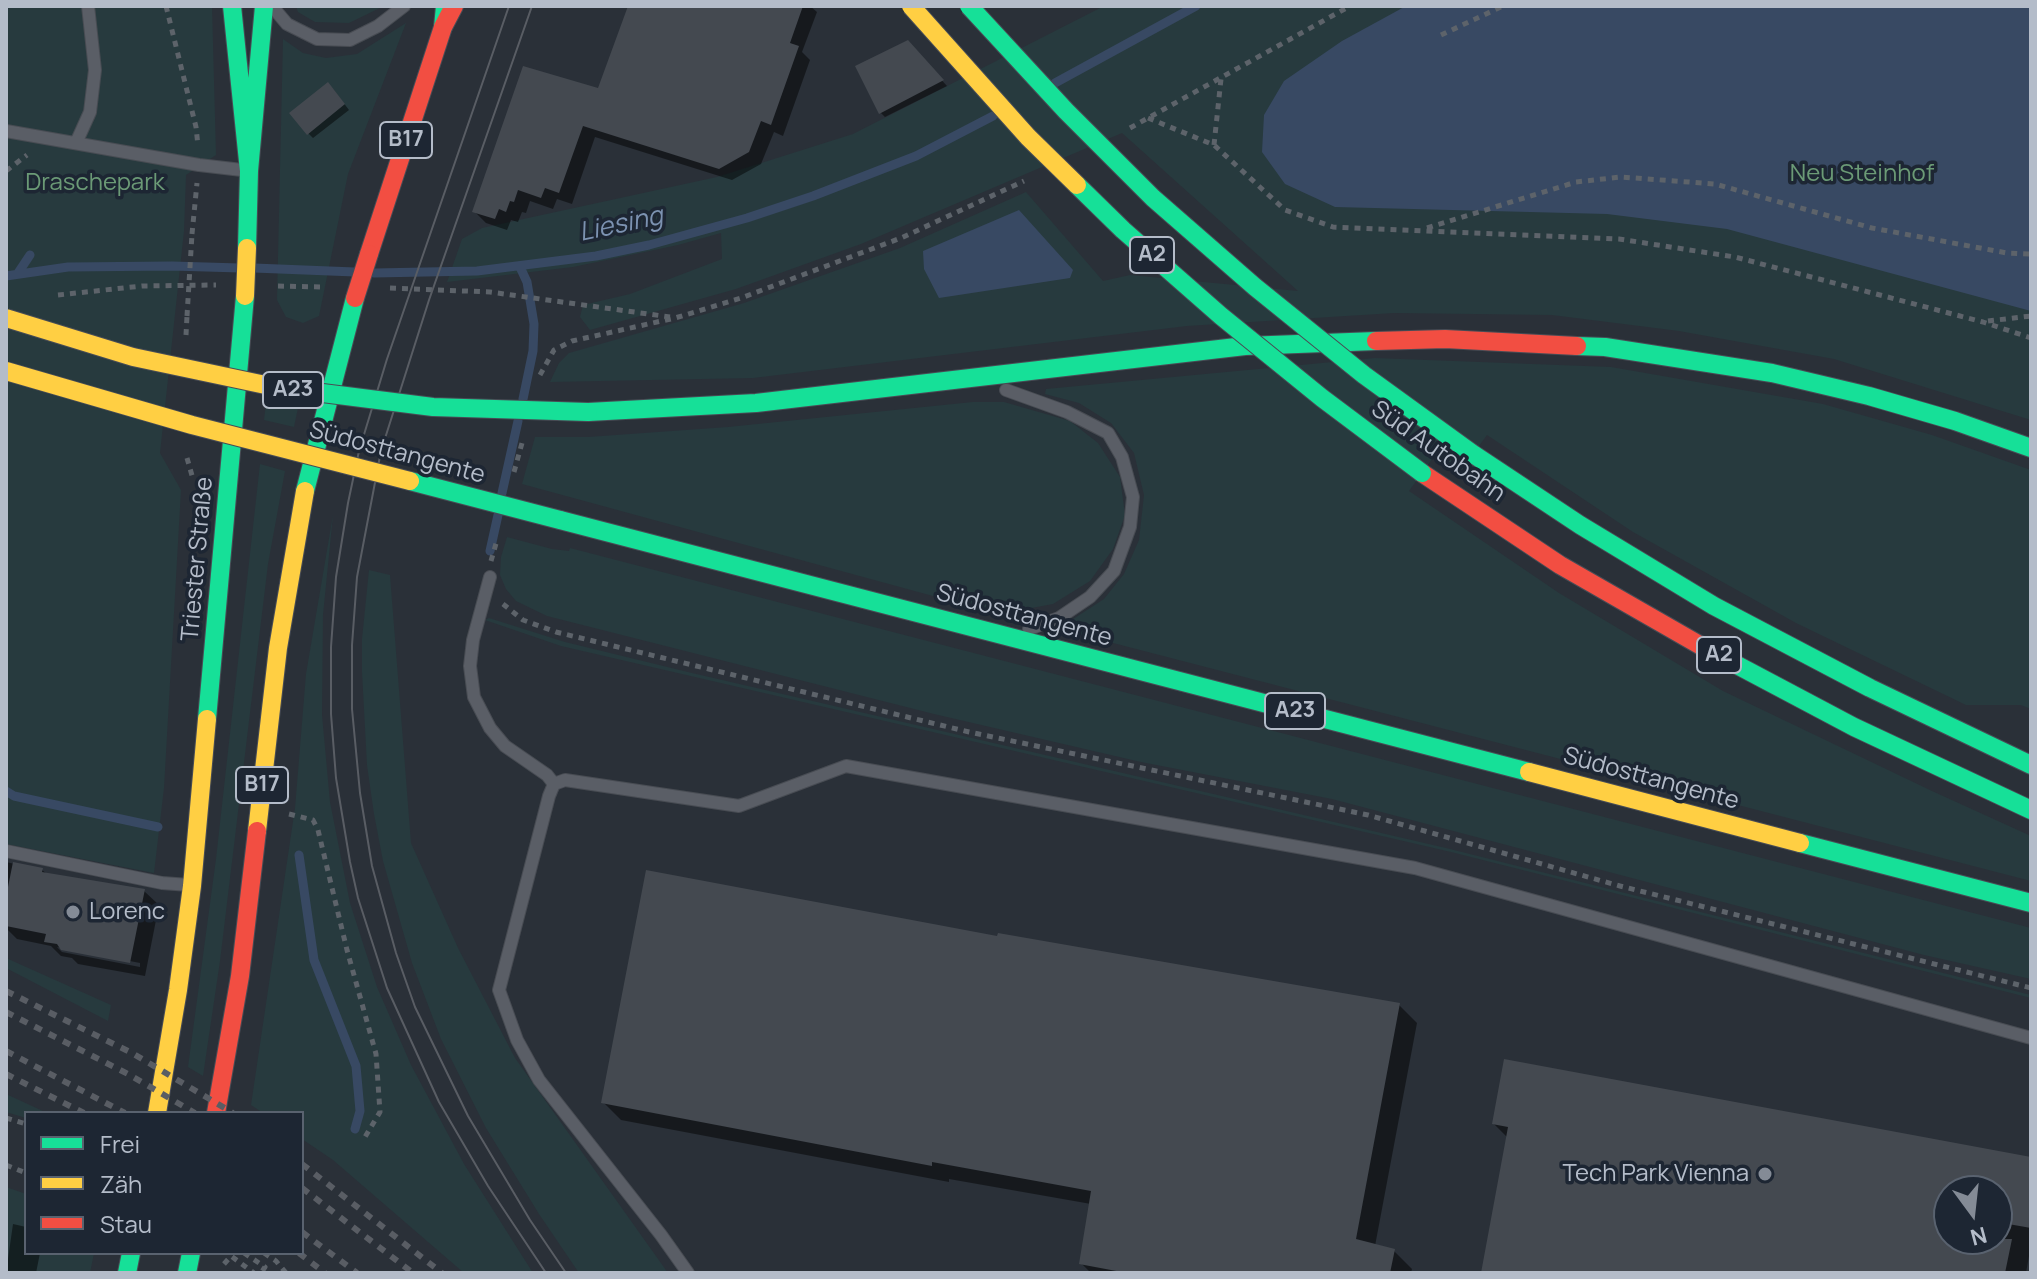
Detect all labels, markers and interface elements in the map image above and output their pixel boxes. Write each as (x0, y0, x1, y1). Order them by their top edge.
road number: B17 (380, 122, 432, 158)
park label: Neu Steinhof (1790, 160, 1934, 188)
park label: Draschepark (25, 169, 165, 197)
water label: Liesing (576, 201, 666, 249)
road number: A2 (1130, 237, 1174, 273)
road number: A23 (263, 372, 323, 408)
street label: Süd Autobahn (1365, 395, 1511, 509)
street label: Südosttangente (306, 416, 488, 490)
street label: Triester Straße (176, 476, 220, 642)
street label: Südosttangente (933, 579, 1115, 653)
road number: A2 (1697, 637, 1741, 673)
road number: A23 (1265, 693, 1325, 729)
street label: Südosttangente (1560, 742, 1742, 816)
road number: B17 (236, 767, 288, 803)
place label: Lorenc (89, 898, 165, 926)
marker: Lorenc (64, 903, 82, 921)
legend (24, 1111, 304, 1255)
text: Frei (100, 1127, 140, 1160)
place label: Tech Park Vienna (1562, 1160, 1749, 1188)
marker: Tech Park Vienna (1756, 1165, 1774, 1183)
text: Zäh (100, 1167, 142, 1200)
north arrow (1933, 1175, 2013, 1255)
text: Stau (100, 1207, 152, 1240)
text: N (1967, 1220, 1990, 1253)

